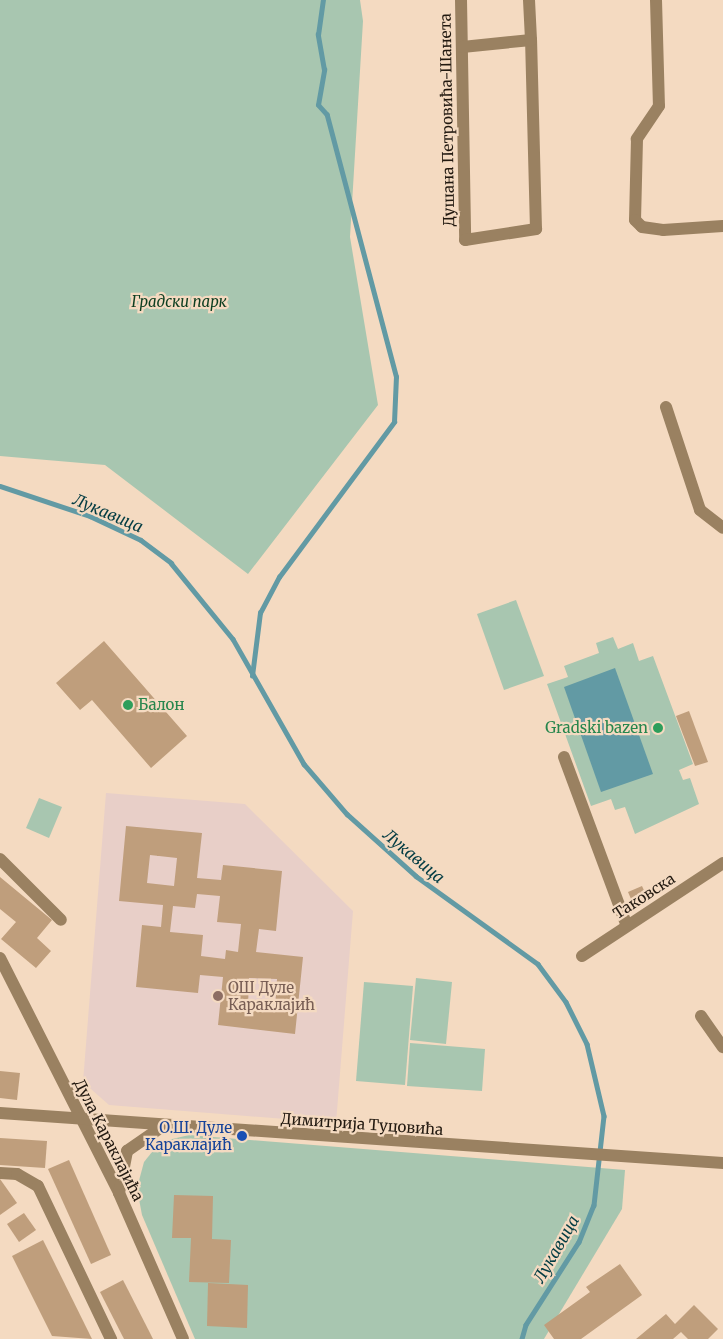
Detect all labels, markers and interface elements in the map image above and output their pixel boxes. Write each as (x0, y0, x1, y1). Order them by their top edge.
street label: Душана Петровића-Шанета (436, 13, 458, 227)
park label: Градски парк (131, 293, 227, 311)
water label: Лукавица (70, 490, 146, 536)
place label: Балон (138, 696, 185, 714)
marker: Балон (122, 699, 134, 711)
place label: Gradski bazen (545, 719, 648, 737)
marker: Gradski bazen (652, 722, 664, 734)
water label: Лукавица (379, 825, 449, 887)
street label: Таковска (610, 869, 678, 923)
place label: ОШ Дуле Караклајић (228, 978, 315, 1013)
marker: ОШ Дуле Караклајић (212, 990, 224, 1002)
street label: Дула Караклајића (70, 1076, 148, 1204)
street label: Димитрија Туцовића (280, 1109, 444, 1139)
place label: О.Ш. Дуле Караклајић (145, 1118, 232, 1153)
marker: О.Ш. Дуле Караклајић (236, 1130, 248, 1142)
water label: Лукавица (529, 1212, 583, 1286)

